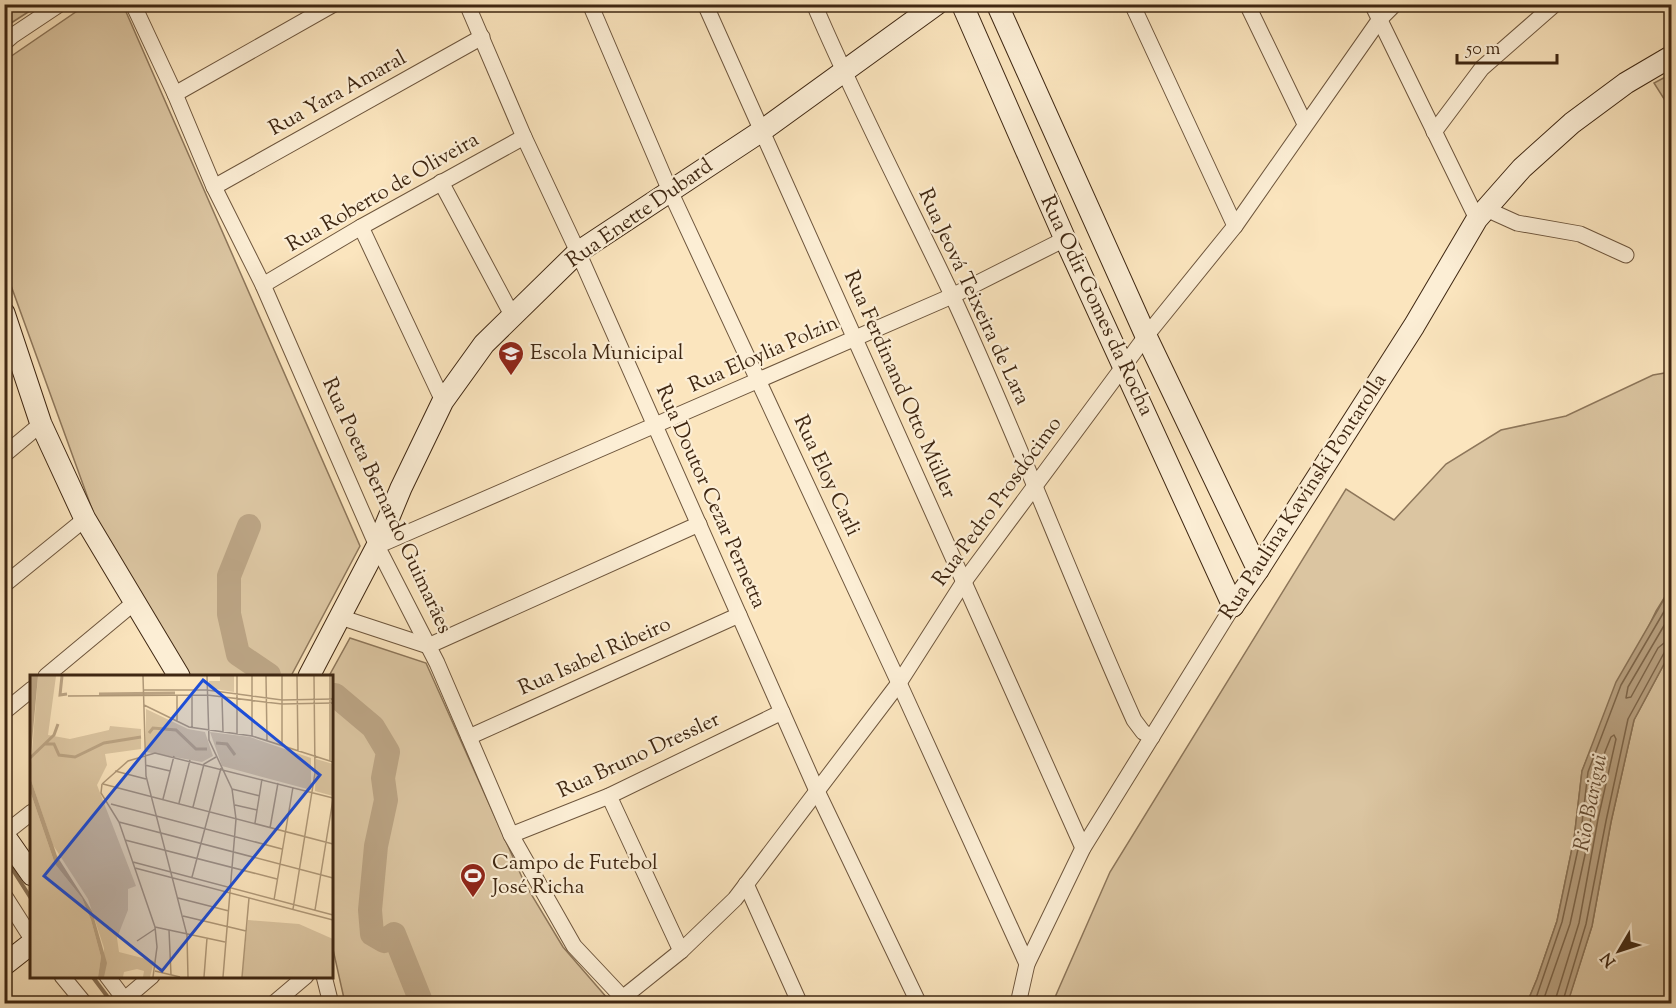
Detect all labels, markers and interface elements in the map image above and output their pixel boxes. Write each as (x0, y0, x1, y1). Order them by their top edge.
scale bar (1457, 27, 1558, 65)
text: 50 m (1465, 37, 1501, 63)
street label: Rua Yara Amaral (264, 44, 412, 144)
street label: Rua Roberto de Oliveira (281, 125, 485, 260)
street label: Rua Enette Dubard (561, 152, 720, 276)
street label: Rua Jeová Teixeira de Lara (910, 184, 1037, 410)
street label: Rua Odir Gomes da Rocha (1032, 191, 1161, 422)
street label: Rua Ferdinand Otto Müller (835, 266, 963, 504)
street label: Rua Eloylia Polzin (684, 309, 844, 401)
school or university icon: Escola Municipal (496, 339, 526, 377)
place label: Escola Municipal (530, 339, 684, 369)
street label: Rua Paulina Kavinski Pontarolla (1213, 368, 1395, 626)
street label: Rua Poeta Bernardo Guimarães (313, 373, 459, 639)
street label: Rua Doutor Cezar Pernetta (647, 380, 773, 614)
street label: Rua Eloy Carli (785, 411, 867, 541)
street label: Rua Pedro Prosdócimo (926, 411, 1070, 593)
street label: Rua Isabel Ribeiro (514, 610, 676, 704)
inset map (30, 675, 333, 978)
street label: Rua Bruno Dressler (553, 705, 725, 807)
water label: Rio Barigui (1567, 752, 1617, 854)
place label: Campo de Futebol José Richa (491, 849, 658, 903)
sports icon: Campo de Futebol José Richa (458, 861, 488, 899)
north arrow (1589, 921, 1649, 981)
text: N (1596, 946, 1622, 971)

